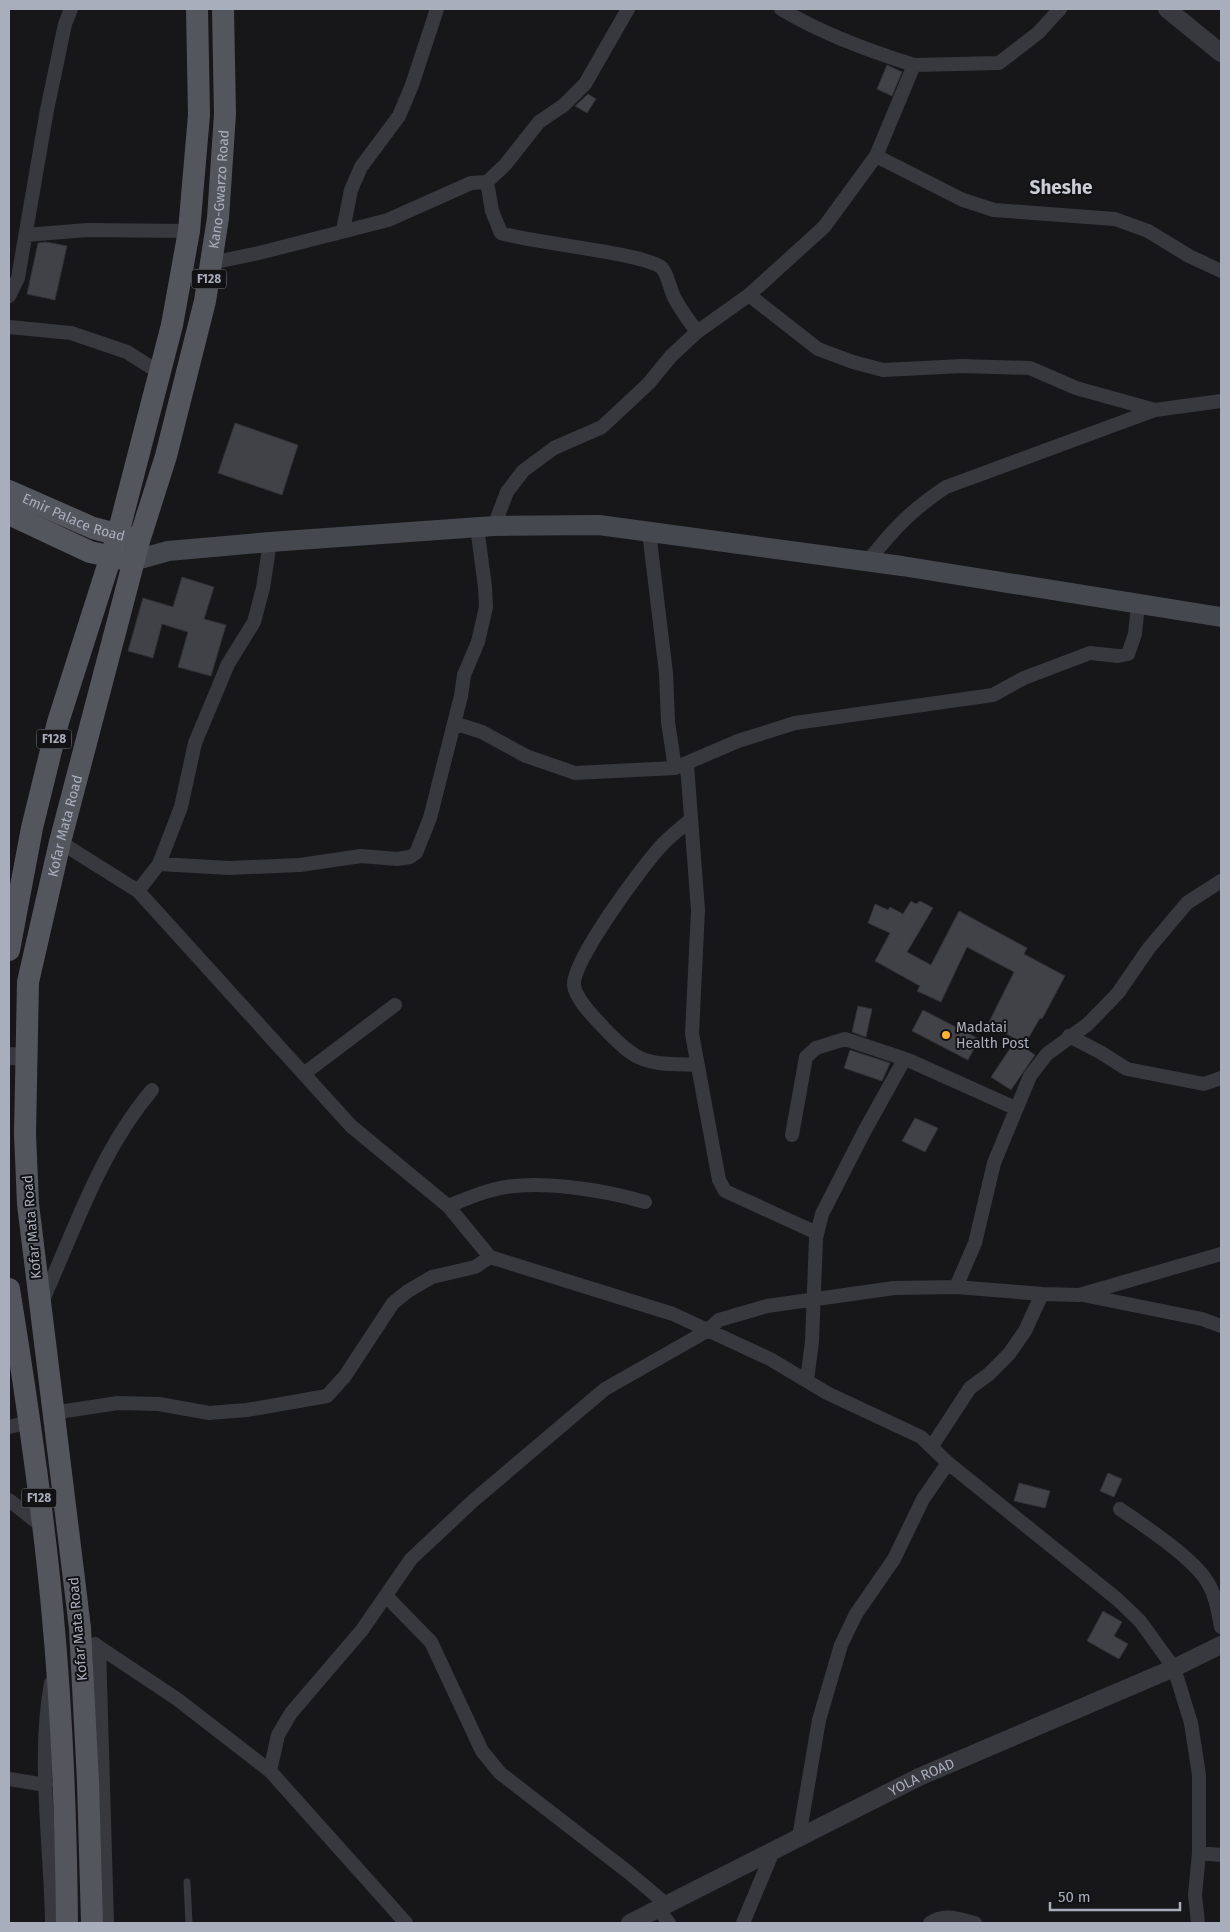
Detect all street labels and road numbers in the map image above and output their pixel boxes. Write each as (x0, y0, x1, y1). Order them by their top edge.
street label: Kano-Gwarzo Road (205, 129, 232, 250)
road number: F128 (192, 270, 226, 288)
street label: Emir Palace Road (20, 489, 127, 545)
road number: F128 (36, 730, 72, 749)
street label: Kofar Mata Road (44, 773, 86, 878)
street label: Kofar Mata Road (19, 1174, 45, 1280)
road number: F128 (22, 1489, 56, 1508)
street label: Kofar Mata Road (65, 1576, 91, 1682)
street label: YOLA ROAD (886, 1754, 957, 1800)

